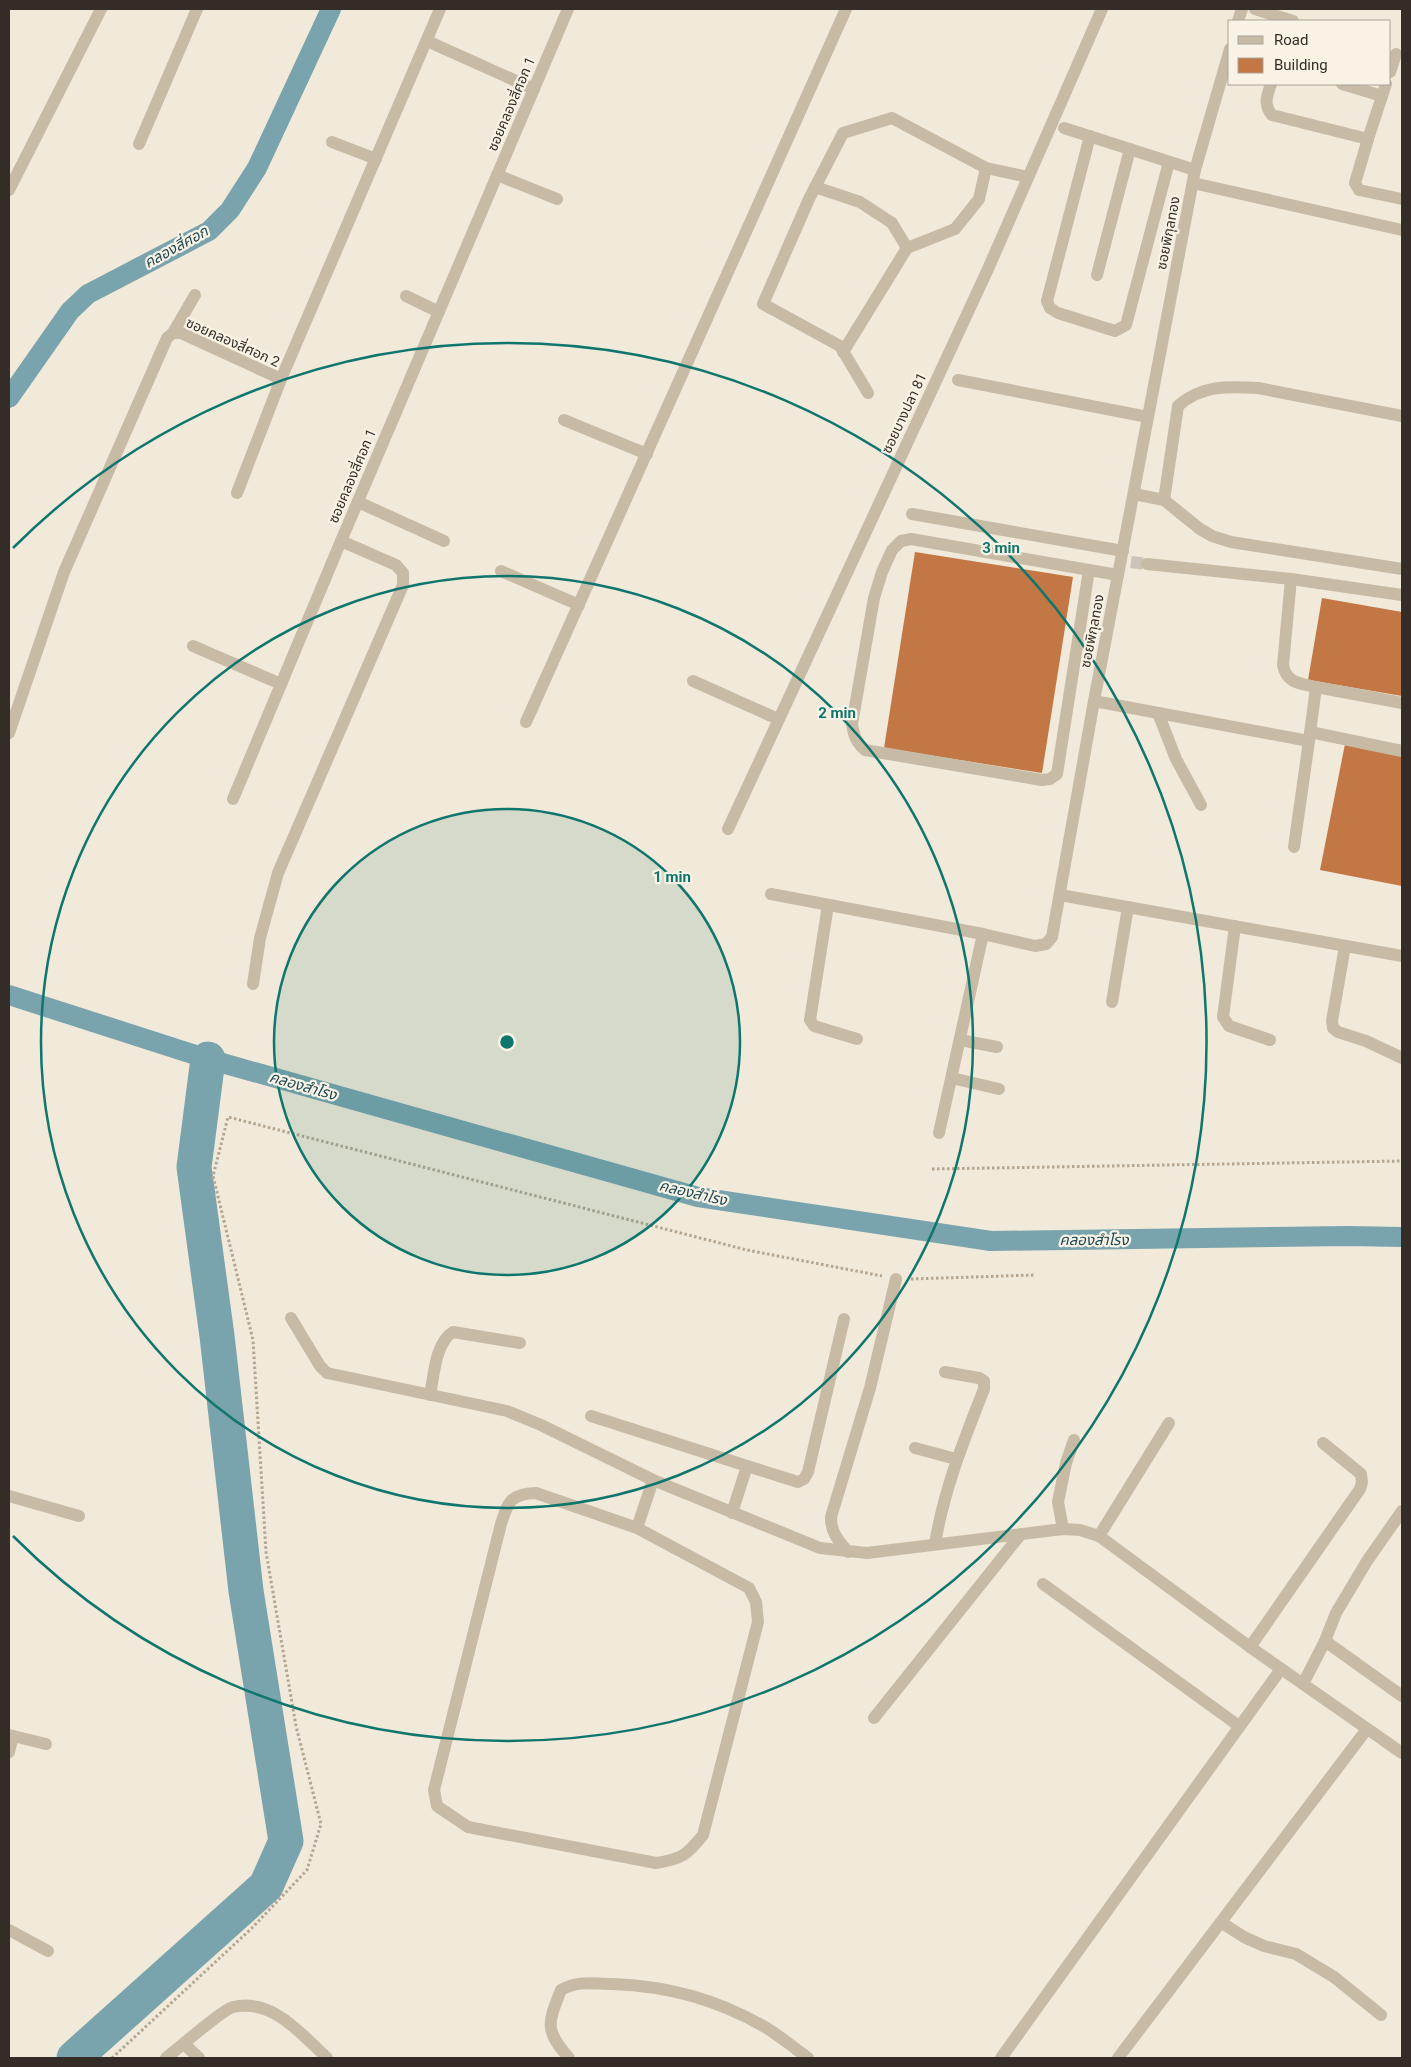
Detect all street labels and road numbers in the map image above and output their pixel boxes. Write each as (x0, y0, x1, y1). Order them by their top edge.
street label: ซอยคลองสี่ศอก 1 (482, 54, 538, 154)
street label: ซอยพิกุลทอง (1153, 195, 1184, 271)
street label: ซอยคลองสี่ศอก 2 (184, 312, 283, 370)
street label: ซอยบางปลา 81 (878, 370, 930, 456)
street label: ซอยคลองสี่ศอก 1 (323, 426, 379, 526)
street label: ซอยพิกุลทอง (1077, 593, 1108, 669)

